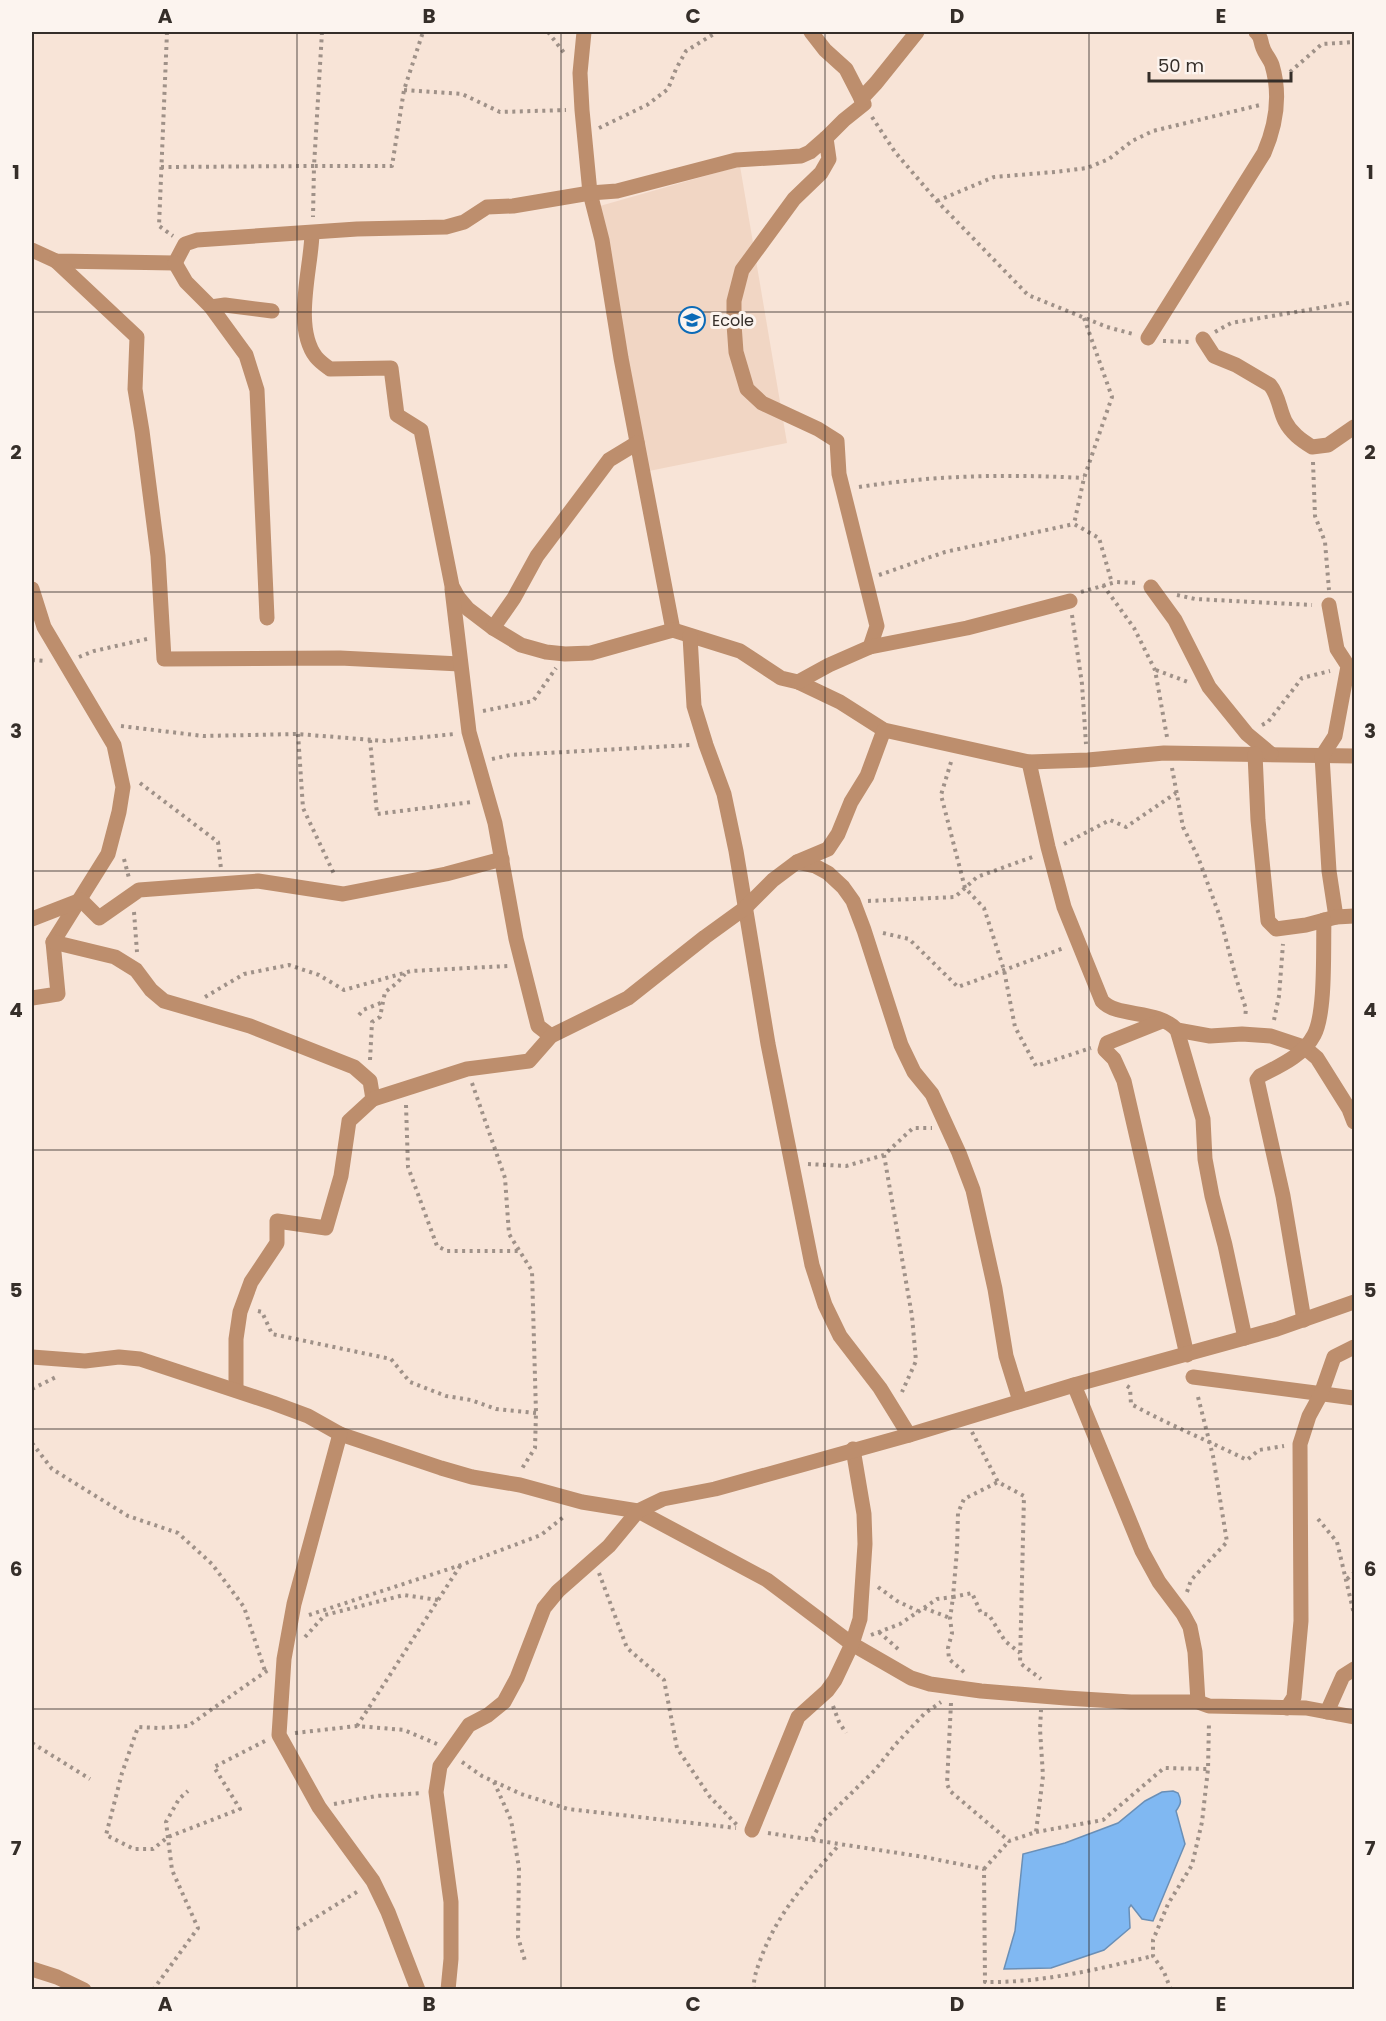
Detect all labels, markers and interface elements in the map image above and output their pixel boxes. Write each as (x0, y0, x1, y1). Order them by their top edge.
text: A (158, 2, 173, 30)
text: B (422, 2, 436, 30)
text: C (685, 2, 701, 30)
text: D (950, 2, 964, 30)
text: E (1216, 2, 1226, 30)
scale bar (1149, 45, 1292, 83)
text: 50 m (1158, 53, 1204, 78)
text: 1 (12, 158, 20, 186)
text: 1 (1366, 158, 1374, 186)
school or university icon: Ecole (677, 305, 707, 335)
place label: Ecole (712, 309, 754, 332)
text: 2 (10, 438, 22, 466)
text: 2 (1364, 438, 1376, 466)
text: 3 (10, 717, 22, 745)
text: 3 (1364, 717, 1376, 745)
text: 4 (9, 996, 23, 1024)
text: 4 (1363, 996, 1377, 1024)
text: 5 (10, 1276, 23, 1304)
text: 5 (1364, 1276, 1377, 1304)
text: 6 (10, 1555, 22, 1583)
text: 6 (1364, 1555, 1376, 1583)
text: 7 (11, 1834, 22, 1862)
text: 7 (1365, 1834, 1376, 1862)
text: A (158, 1990, 173, 2018)
text: B (422, 1990, 436, 2018)
text: C (685, 1990, 701, 2018)
text: D (950, 1990, 964, 2018)
text: E (1216, 1990, 1226, 2018)

